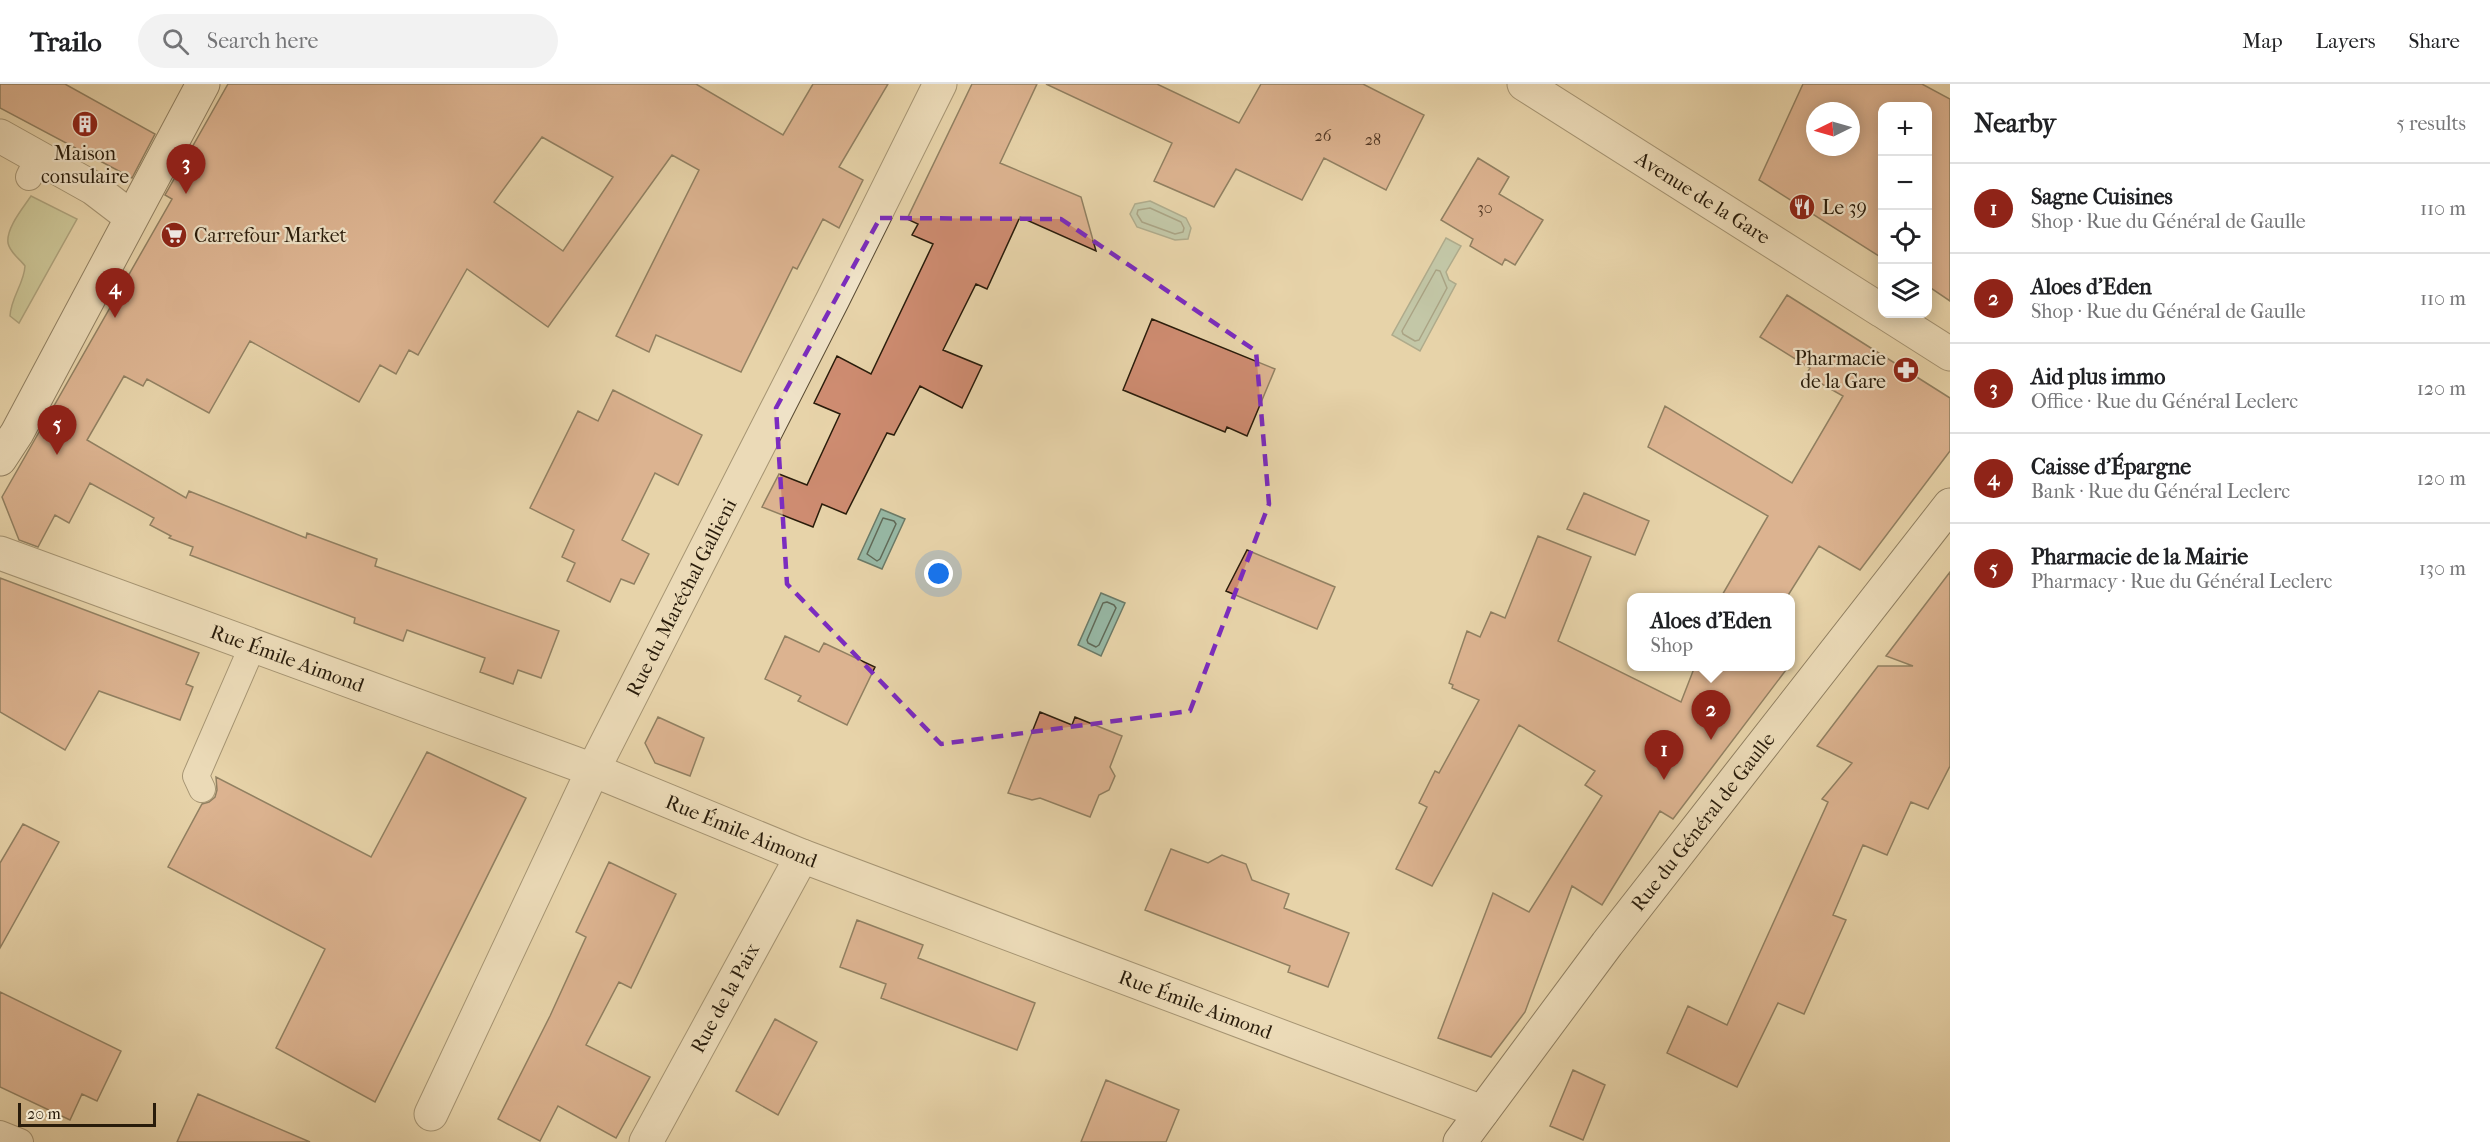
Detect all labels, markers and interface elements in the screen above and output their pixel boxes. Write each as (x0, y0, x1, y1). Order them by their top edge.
search box (138, 14, 558, 68)
text: Trailo (30, 25, 102, 58)
icon: search (159, 25, 192, 58)
text: Search here (207, 28, 318, 54)
text: Map (2242, 29, 2283, 53)
text: Layers (2316, 29, 2375, 53)
text: Share (2408, 29, 2460, 53)
north arrow (1806, 102, 1860, 156)
map controls (1878, 102, 1932, 318)
button: + (1878, 102, 1932, 156)
text: Nearby (1974, 108, 2056, 139)
building icon: Maison consulaire (70, 109, 100, 139)
text: 5 results (2396, 112, 2466, 135)
house number: 26 (1315, 126, 1332, 145)
house number: 28 (1365, 130, 1381, 149)
place label: Maison consulaire (41, 142, 129, 188)
pin: 3 (166, 144, 206, 194)
street label: Avenue de la Gare (1631, 146, 1775, 249)
button: − (1878, 156, 1932, 210)
text: Sagne Cuisines (2031, 184, 2173, 210)
restaurant icon: Le 39 (1787, 192, 1817, 222)
place label: Le 39 (1822, 196, 1867, 219)
text: 1 (1990, 197, 1997, 220)
text: 110 m (2420, 197, 2466, 220)
house number: 30 (1477, 198, 1493, 217)
button: locate (1878, 210, 1932, 264)
text: Shop · Rue du Général de Gaulle (2031, 210, 2306, 233)
supermarket icon: Carrefour Market (159, 220, 189, 250)
place label: Carrefour Market (194, 224, 347, 247)
button: layers (1878, 264, 1932, 318)
pin: 4 (96, 268, 134, 318)
text: Aloes d'Eden (2031, 274, 2152, 300)
text: 2 (1988, 287, 1999, 310)
text: 110 m (2420, 287, 2466, 310)
text: Shop · Rue du Général de Gaulle (2031, 300, 2306, 323)
place label: Pharmacie de la Gare (1795, 347, 1886, 393)
pharmacy icon: Pharmacie de la Gare (1891, 355, 1921, 385)
text: Aid plus immo (2031, 364, 2165, 390)
text: 3 (1989, 377, 1998, 400)
text: 120 m (2417, 377, 2466, 400)
text: Office · Rue du Général Leclerc (2031, 390, 2298, 413)
pin: 5 (38, 406, 76, 455)
text: Caisse d'Épargne (2031, 454, 2191, 480)
text: 4 (1988, 467, 1999, 490)
text: 120 m (2417, 467, 2466, 490)
text: Bank · Rue du Général Leclerc (2031, 480, 2290, 503)
street label: Rue du Maréchal Gallieni (621, 495, 741, 700)
text: Pharmacie de la Mairie (2031, 544, 2248, 570)
text: 5 (1989, 557, 1998, 580)
text: 130 m (2419, 557, 2466, 580)
your location (924, 559, 953, 588)
text: Pharmacy · Rue du Général Leclerc (2031, 570, 2332, 593)
popup (1627, 593, 1795, 671)
text: Aloes d'Eden (1651, 608, 1771, 634)
street label: Rue Émile Aimond (207, 620, 368, 697)
text: Shop (1651, 634, 1693, 657)
pin: 2 (1692, 690, 1730, 740)
street label: Rue du Général de Gaulle (1626, 728, 1779, 915)
pin: 1 (1644, 730, 1684, 780)
street label: Rue Émile Aimond (662, 790, 822, 873)
street label: Rue de la Paix (685, 939, 764, 1057)
street label: Rue Émile Aimond (1116, 965, 1276, 1044)
scale bar (18, 1100, 156, 1128)
text: 20 m (27, 1104, 61, 1123)

